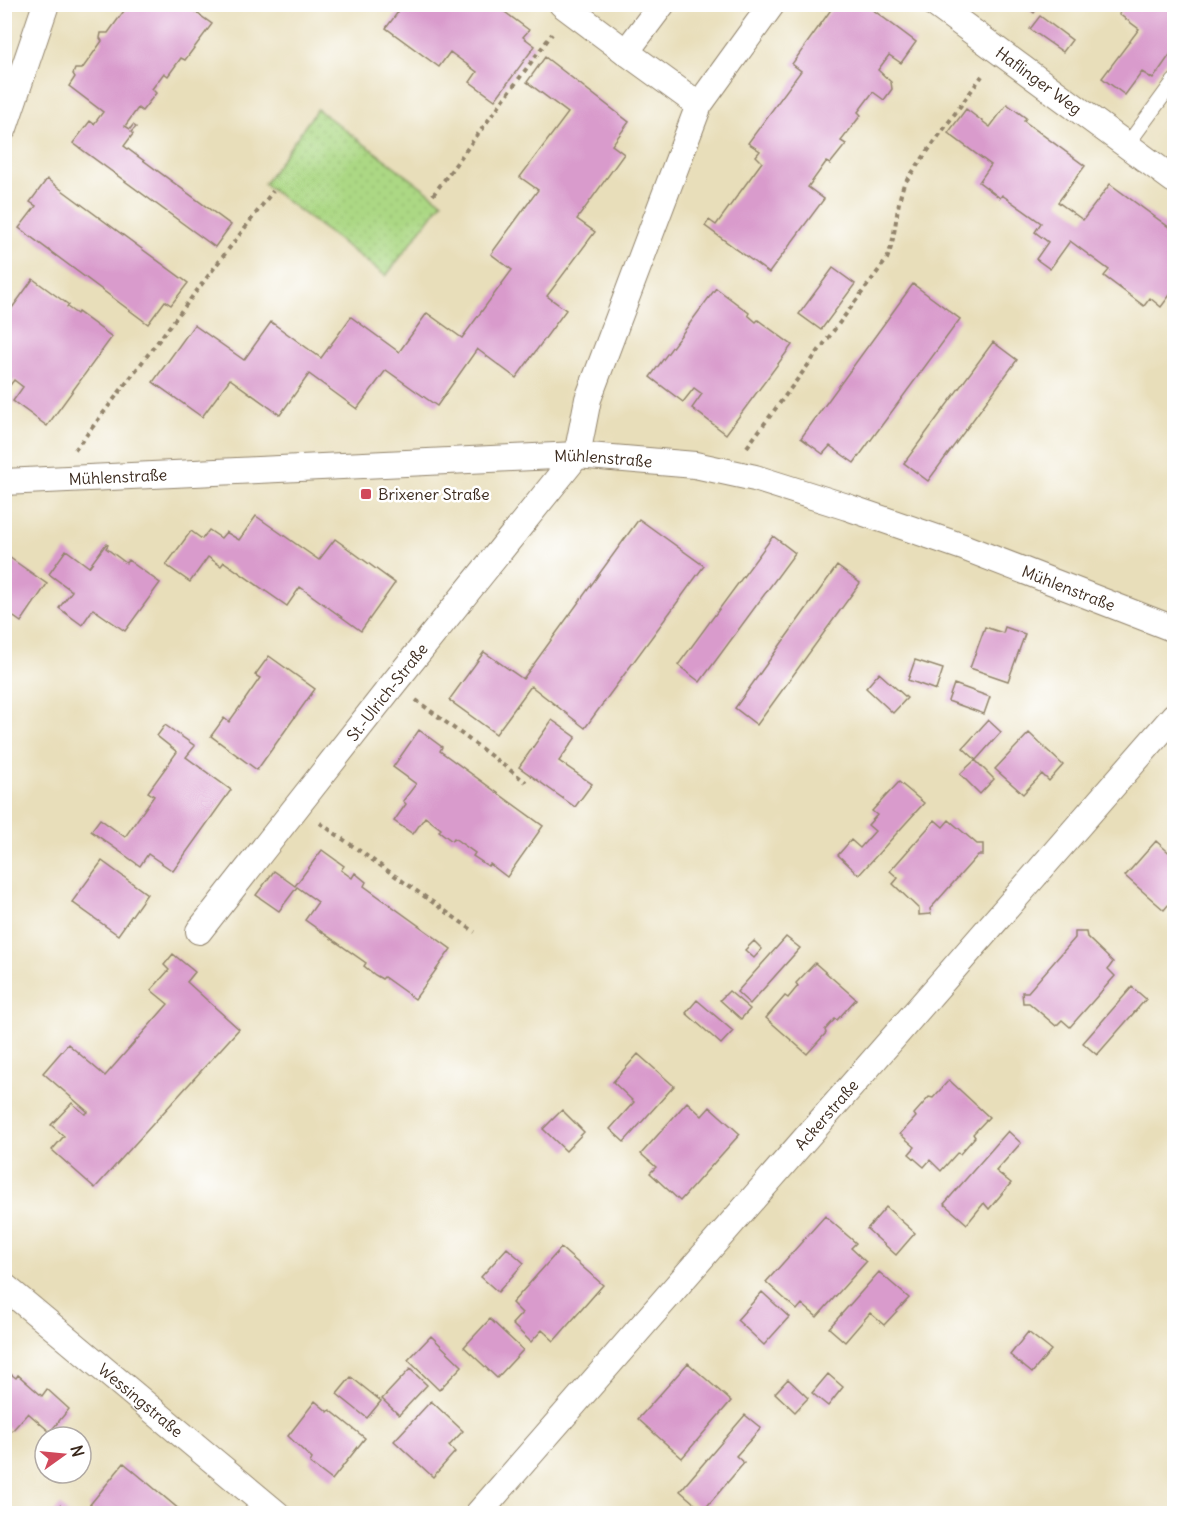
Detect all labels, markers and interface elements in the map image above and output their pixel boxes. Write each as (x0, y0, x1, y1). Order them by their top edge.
street label: Haflinger Weg (992, 42, 1086, 119)
street label: Mühlenstraße (554, 445, 653, 471)
street label: Mühlenstraße (68, 464, 168, 489)
place label: Brixener Straße (378, 484, 490, 504)
marker: Brixener Straße (359, 487, 373, 501)
street label: Mühlenstraße (1019, 561, 1118, 615)
street label: St.-Ulrich-Straße (342, 639, 432, 745)
street label: Ackerstraße (790, 1075, 863, 1154)
street label: Wessingstraße (94, 1359, 187, 1441)
north arrow (33, 1425, 93, 1485)
text: N (66, 1443, 89, 1459)

